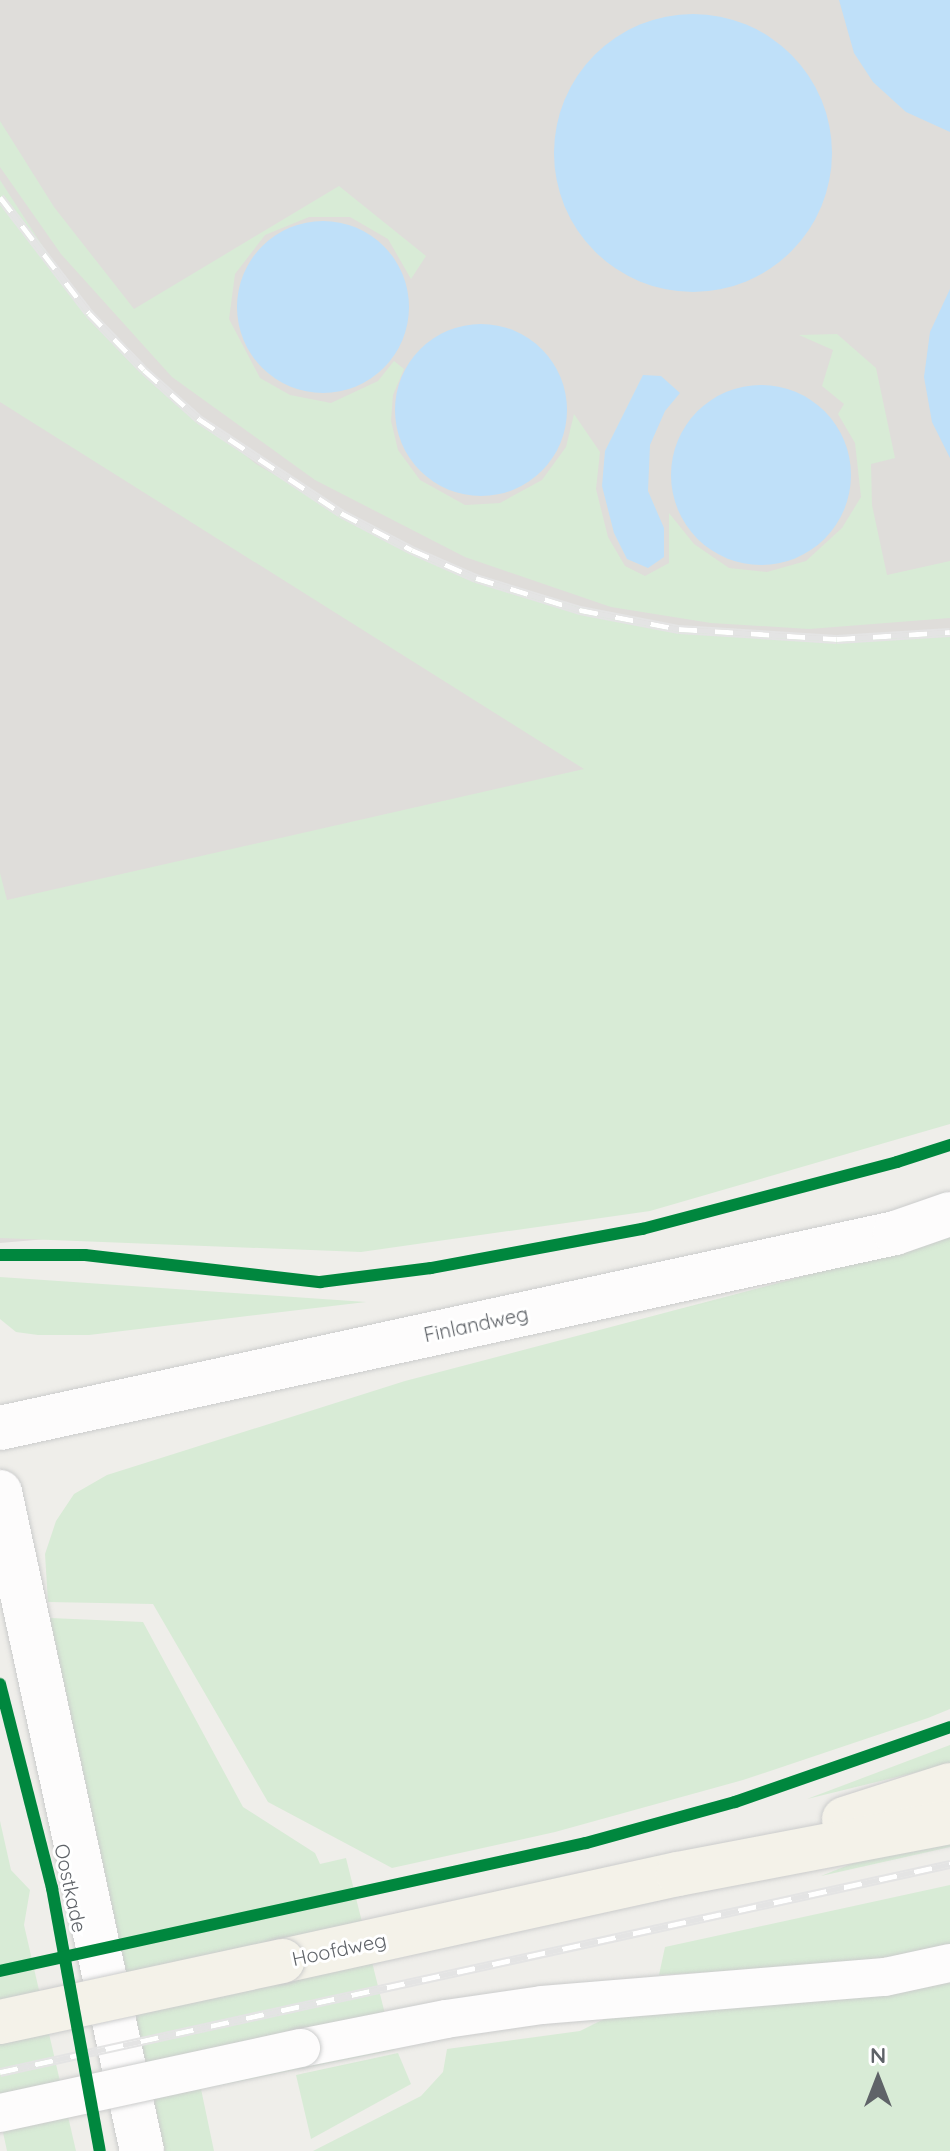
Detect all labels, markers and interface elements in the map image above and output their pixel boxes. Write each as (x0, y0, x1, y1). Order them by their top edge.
street label: Finlandweg (422, 1301, 530, 1347)
street label: Oostkade (50, 1842, 92, 1934)
street label: Hoofdweg (290, 1927, 388, 1971)
north arrow (838, 2039, 918, 2119)
text: N (870, 2041, 886, 2069)

